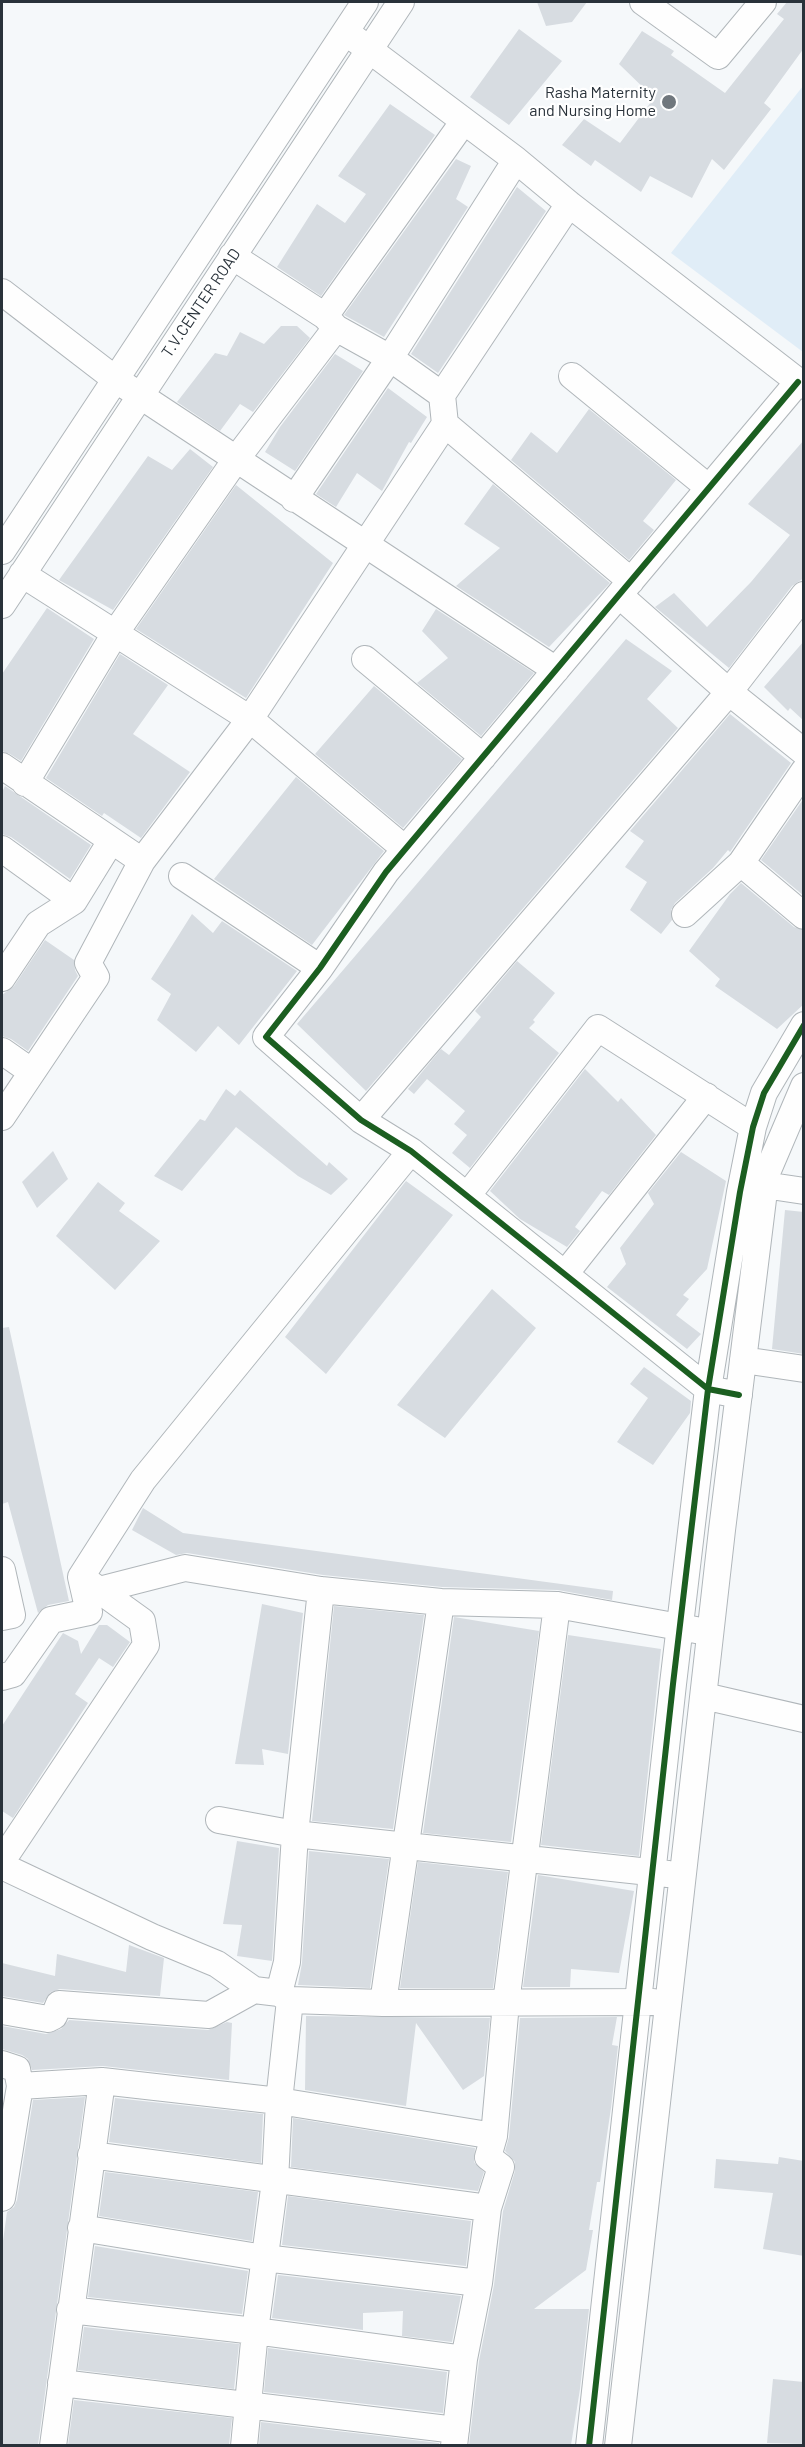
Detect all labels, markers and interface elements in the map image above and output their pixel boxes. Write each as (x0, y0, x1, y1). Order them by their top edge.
place label: Rasha Maternity and Nursing Home (529, 83, 656, 121)
marker: Rasha Maternity and Nursing Home (660, 93, 678, 111)
street label: T.V.CENTER ROAD (158, 245, 244, 361)

